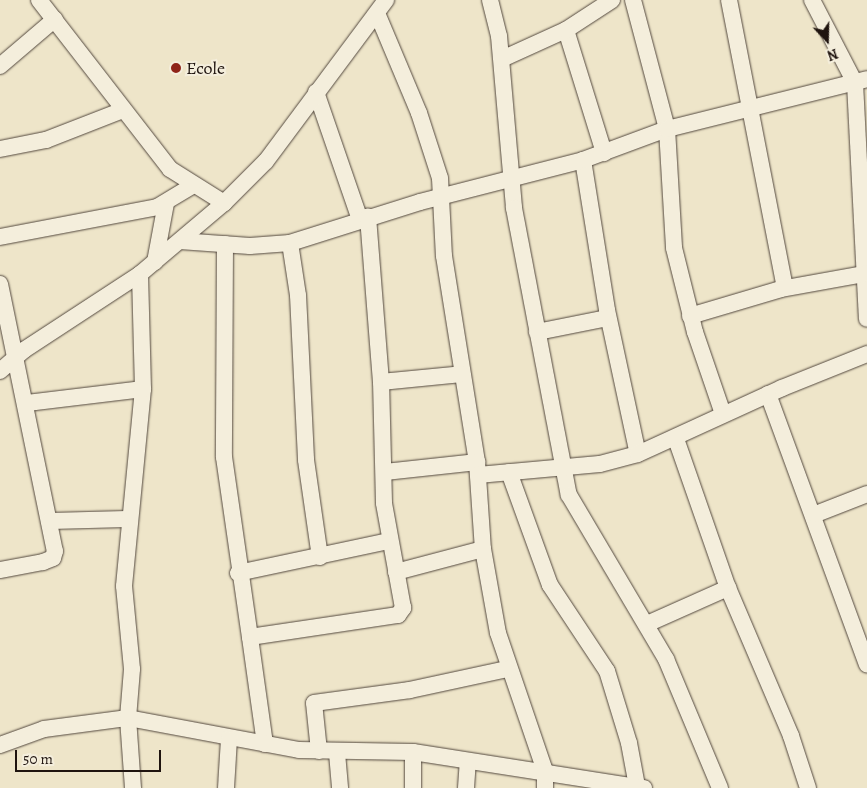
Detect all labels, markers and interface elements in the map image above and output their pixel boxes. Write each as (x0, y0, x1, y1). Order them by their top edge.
north arrow (802, 15, 852, 65)
text: N (824, 44, 841, 65)
place label: Ecole (186, 57, 225, 79)
marker: Ecole (170, 62, 182, 74)
scale bar (18, 740, 164, 772)
text: 50 m (23, 749, 53, 769)

